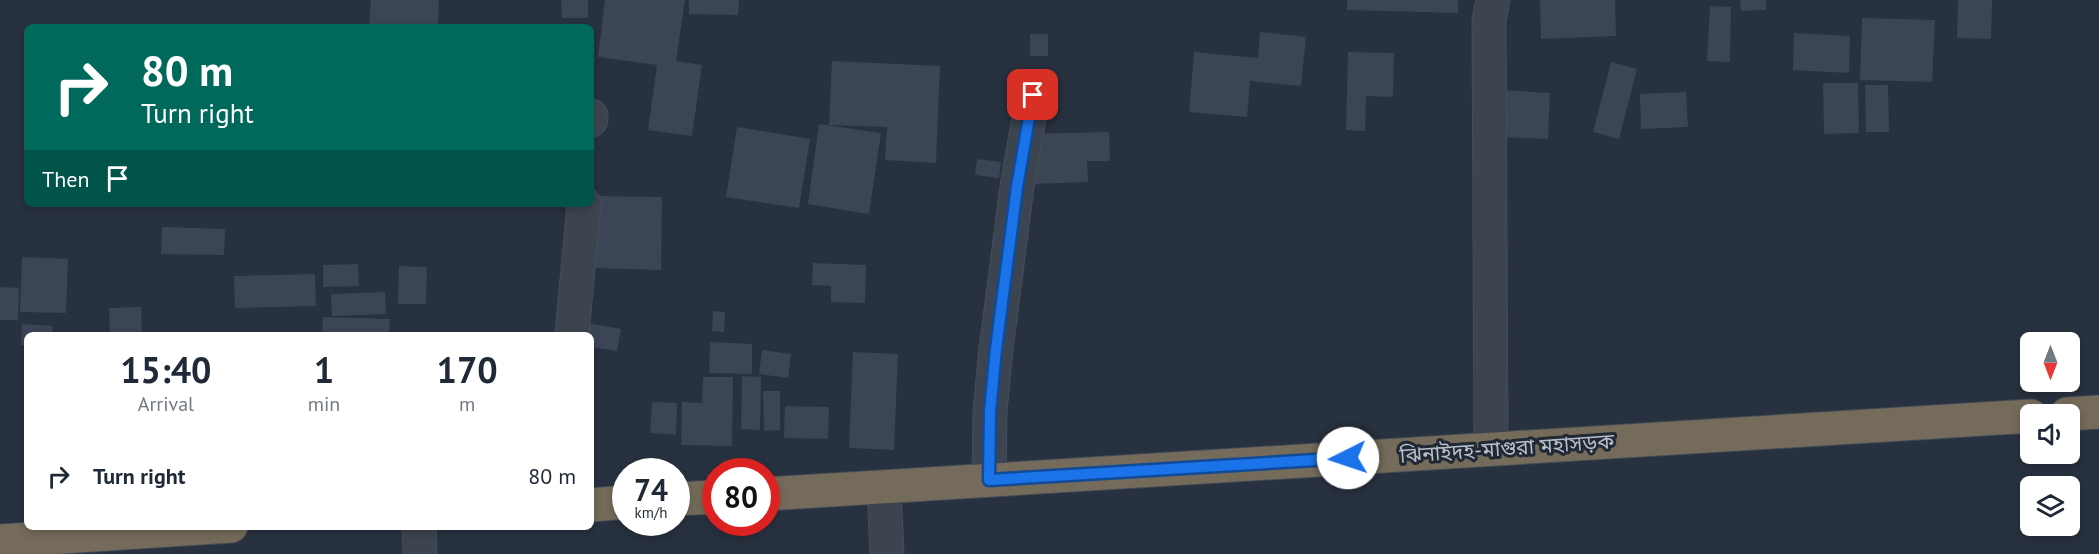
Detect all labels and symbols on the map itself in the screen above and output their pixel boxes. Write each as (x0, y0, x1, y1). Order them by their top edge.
pin (1007, 69, 1058, 120)
north arrow (2020, 332, 2080, 392)
position arrow (1316, 426, 1380, 490)
street label: ঝিনাইদহ-মাগুরা মহাসড়ক (1398, 427, 1616, 469)
speed limit sign: 80 (702, 458, 780, 536)

